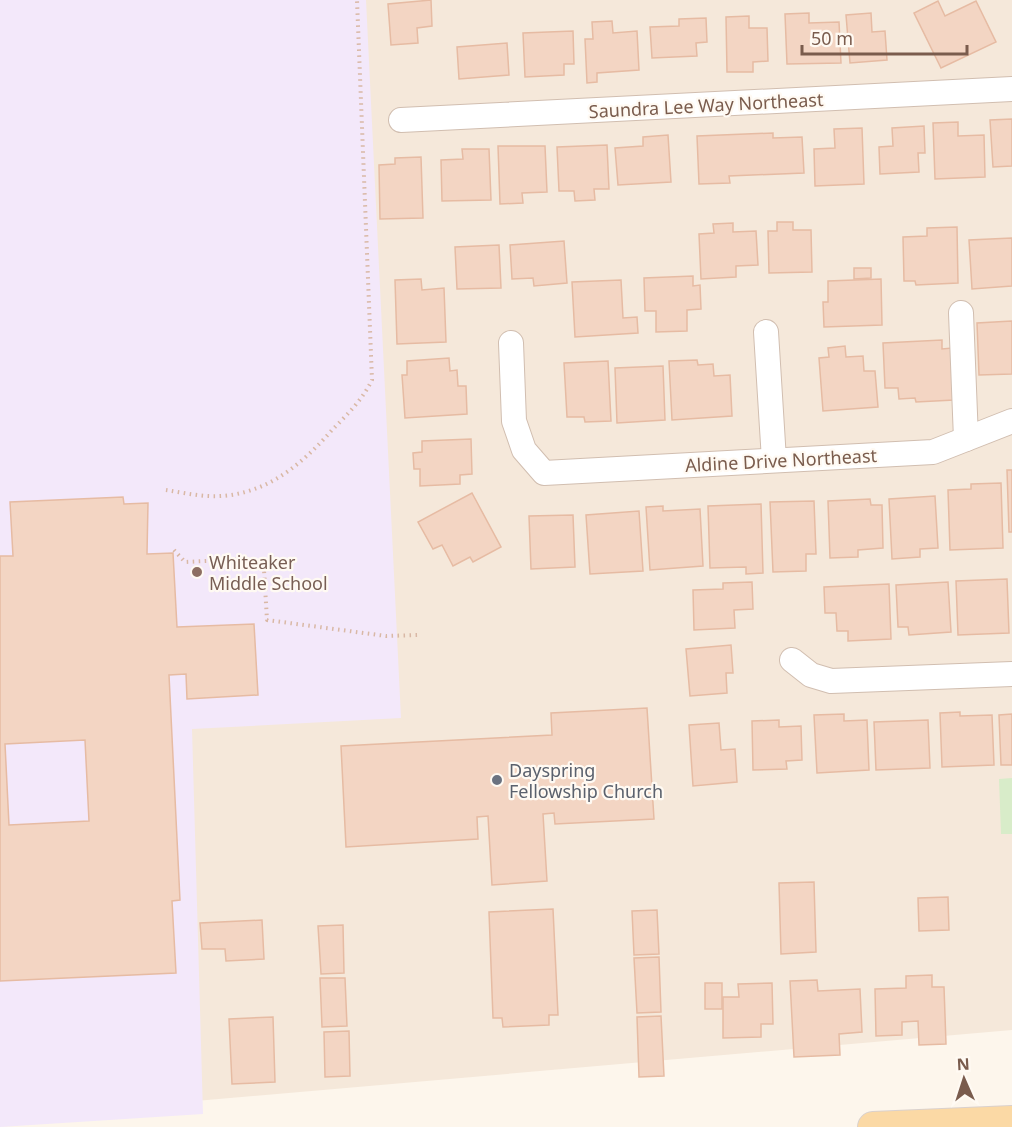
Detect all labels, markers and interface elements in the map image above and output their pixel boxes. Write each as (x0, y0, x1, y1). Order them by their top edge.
scale bar (802, 18, 967, 56)
text: 50 m (811, 26, 853, 50)
street label: Saundra Lee Way Northeast (588, 87, 824, 123)
street label: Aldine Drive Northeast (684, 443, 878, 477)
place label: Whiteaker Middle School (209, 550, 328, 595)
marker: Whiteaker Middle School (190, 565, 204, 579)
place label: Dayspring Fellowship Church (509, 758, 663, 803)
marker: Dayspring Fellowship Church (490, 773, 504, 787)
north arrow (934, 1049, 994, 1109)
text: N (956, 1053, 970, 1075)

